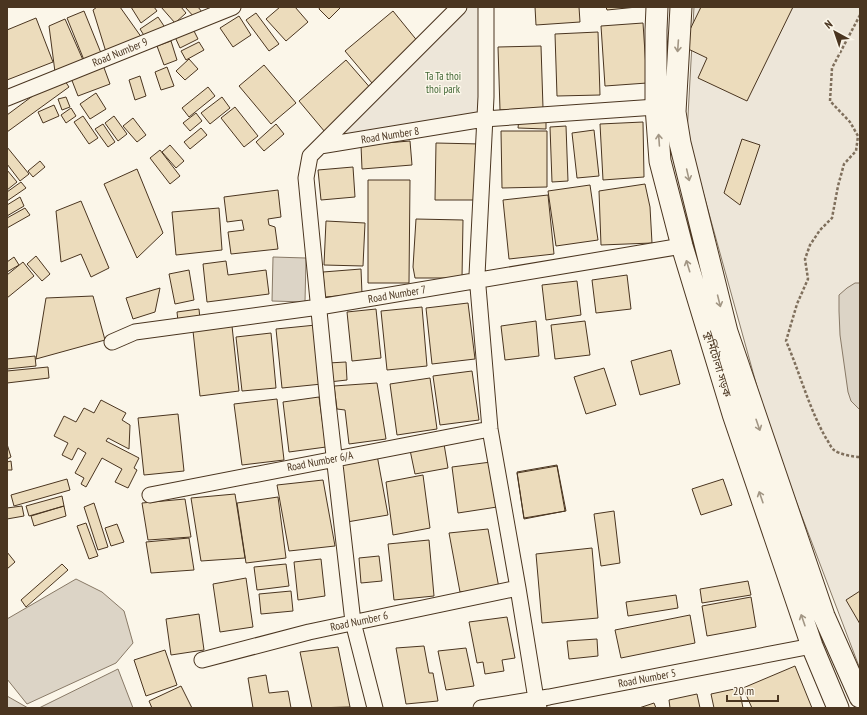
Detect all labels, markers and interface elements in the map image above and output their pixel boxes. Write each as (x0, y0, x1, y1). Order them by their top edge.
north arrow (815, 12, 855, 52)
text: N (822, 17, 835, 32)
street label: Road Number 9 (90, 35, 150, 69)
one-way arrow (675, 39, 682, 52)
park label: Ta Ta thoi thoi park (425, 69, 461, 96)
street label: Road Number 8 (360, 123, 420, 146)
one-way arrow (655, 134, 662, 147)
one-way arrow (684, 168, 692, 181)
one-way arrow (684, 260, 691, 273)
street label: Road Number 7 (367, 282, 427, 306)
one-way arrow (715, 294, 723, 307)
street label: কুর্মিটোলা সড়ক (701, 328, 735, 399)
one-way arrow (755, 418, 762, 431)
street label: Road Number 6/A (286, 448, 355, 474)
one-way arrow (757, 490, 764, 503)
street label: Road Number 6 (329, 608, 389, 634)
one-way arrow (799, 613, 806, 626)
street label: Road Number 5 (617, 666, 677, 690)
scale bar (727, 677, 778, 703)
text: 20 m (733, 683, 754, 698)

